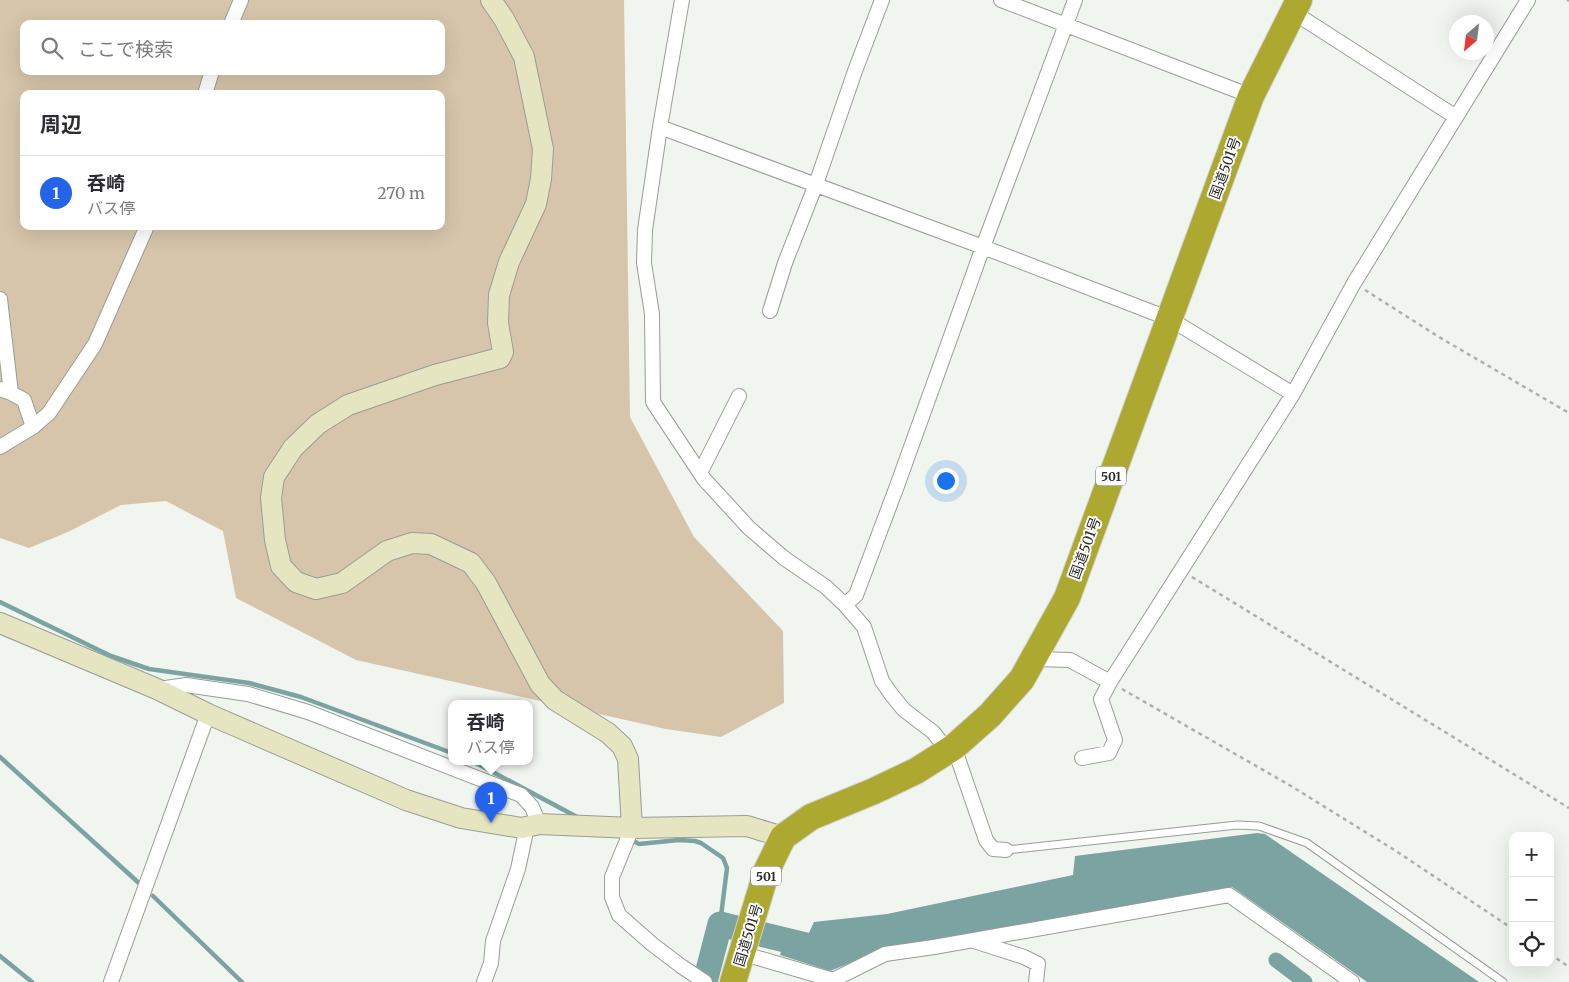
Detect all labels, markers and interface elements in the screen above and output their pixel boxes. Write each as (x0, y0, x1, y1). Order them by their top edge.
north arrow (1449, 15, 1494, 60)
search box (20, 20, 445, 75)
icon: search (38, 34, 66, 62)
text: ここで検索 (78, 37, 173, 61)
text: 周辺 (40, 111, 82, 138)
street label: 国道501号 (1205, 134, 1245, 202)
text: 呑崎 (87, 171, 125, 195)
text: 1 (52, 183, 60, 203)
text: 270 m (377, 183, 425, 203)
text: バス停 (87, 198, 135, 218)
road number: 501 (1096, 466, 1126, 486)
your location (933, 468, 959, 494)
street label: 国道501号 (1065, 514, 1105, 582)
popup (448, 700, 533, 765)
text: 呑崎 (466, 710, 505, 734)
text: バス停 (466, 737, 515, 757)
pin: 1 (475, 782, 507, 823)
map controls (1509, 832, 1554, 967)
button: + (1509, 832, 1554, 877)
road number: 501 (751, 866, 781, 886)
button: − (1509, 877, 1554, 922)
street label: 国道501号 (730, 901, 766, 969)
button: locate (1509, 922, 1554, 967)

